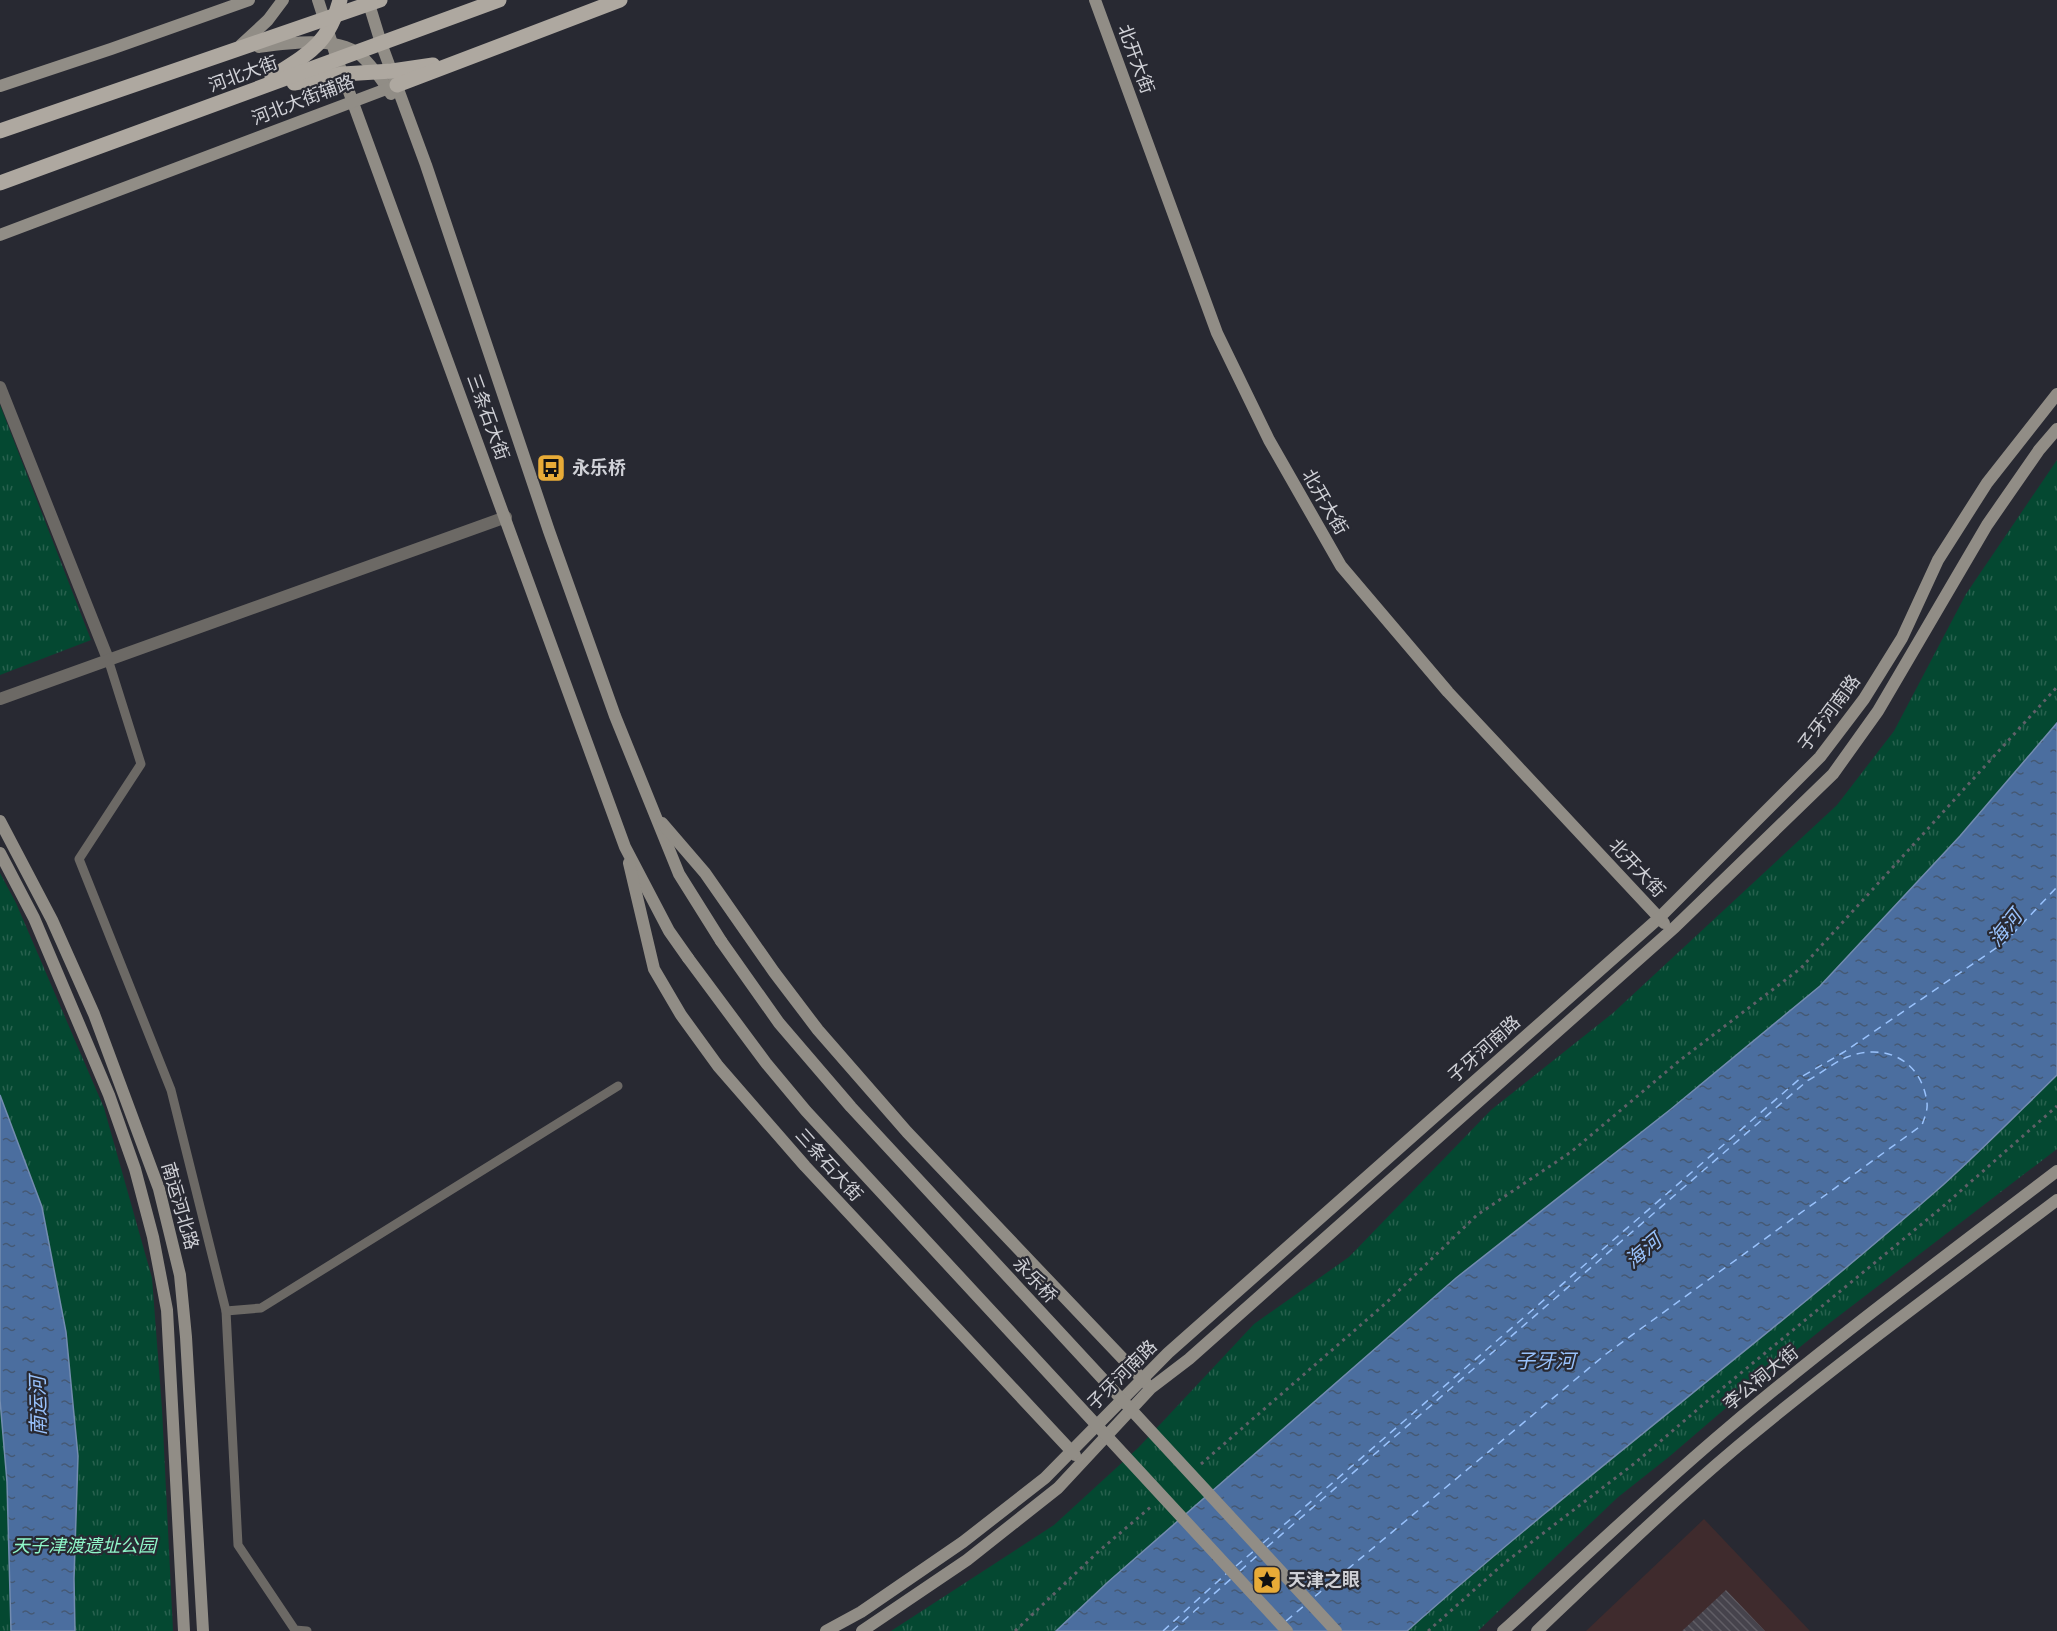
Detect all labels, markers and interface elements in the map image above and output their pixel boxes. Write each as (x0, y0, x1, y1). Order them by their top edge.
street label: 北开大街 (1113, 21, 1159, 97)
street label: 河北大街 (205, 51, 281, 97)
street label: 河北大街辅路 (249, 70, 357, 130)
street label: 三条石大街 (462, 371, 514, 463)
bus stop icon: 永乐桥 (535, 452, 567, 484)
place label: 永乐桥 (572, 457, 626, 479)
street label: 北开大街 (1297, 465, 1353, 539)
street label: 子牙河南路 (1793, 670, 1865, 756)
street label: 北开大街 (1604, 834, 1670, 902)
water label: 海河 (1983, 902, 2029, 951)
street label: 子牙河南路 (1443, 1011, 1525, 1087)
street label: 三条石大街 (791, 1124, 867, 1206)
street label: 南运河北路 (157, 1160, 203, 1252)
water label: 海河 (1620, 1226, 1669, 1273)
street label: 永乐桥 (1009, 1253, 1061, 1307)
street label: 子牙河南路 (1082, 1335, 1162, 1415)
street label: 李公祠大街 (1719, 1341, 1803, 1415)
water label: 子牙河 (1515, 1349, 1579, 1373)
water label: 南运河 (25, 1372, 51, 1436)
park label: 天子津渡遗址公园 (12, 1535, 159, 1557)
place icon: 天津之眼 (1251, 1564, 1283, 1596)
place label: 天津之眼 (1288, 1569, 1360, 1591)

